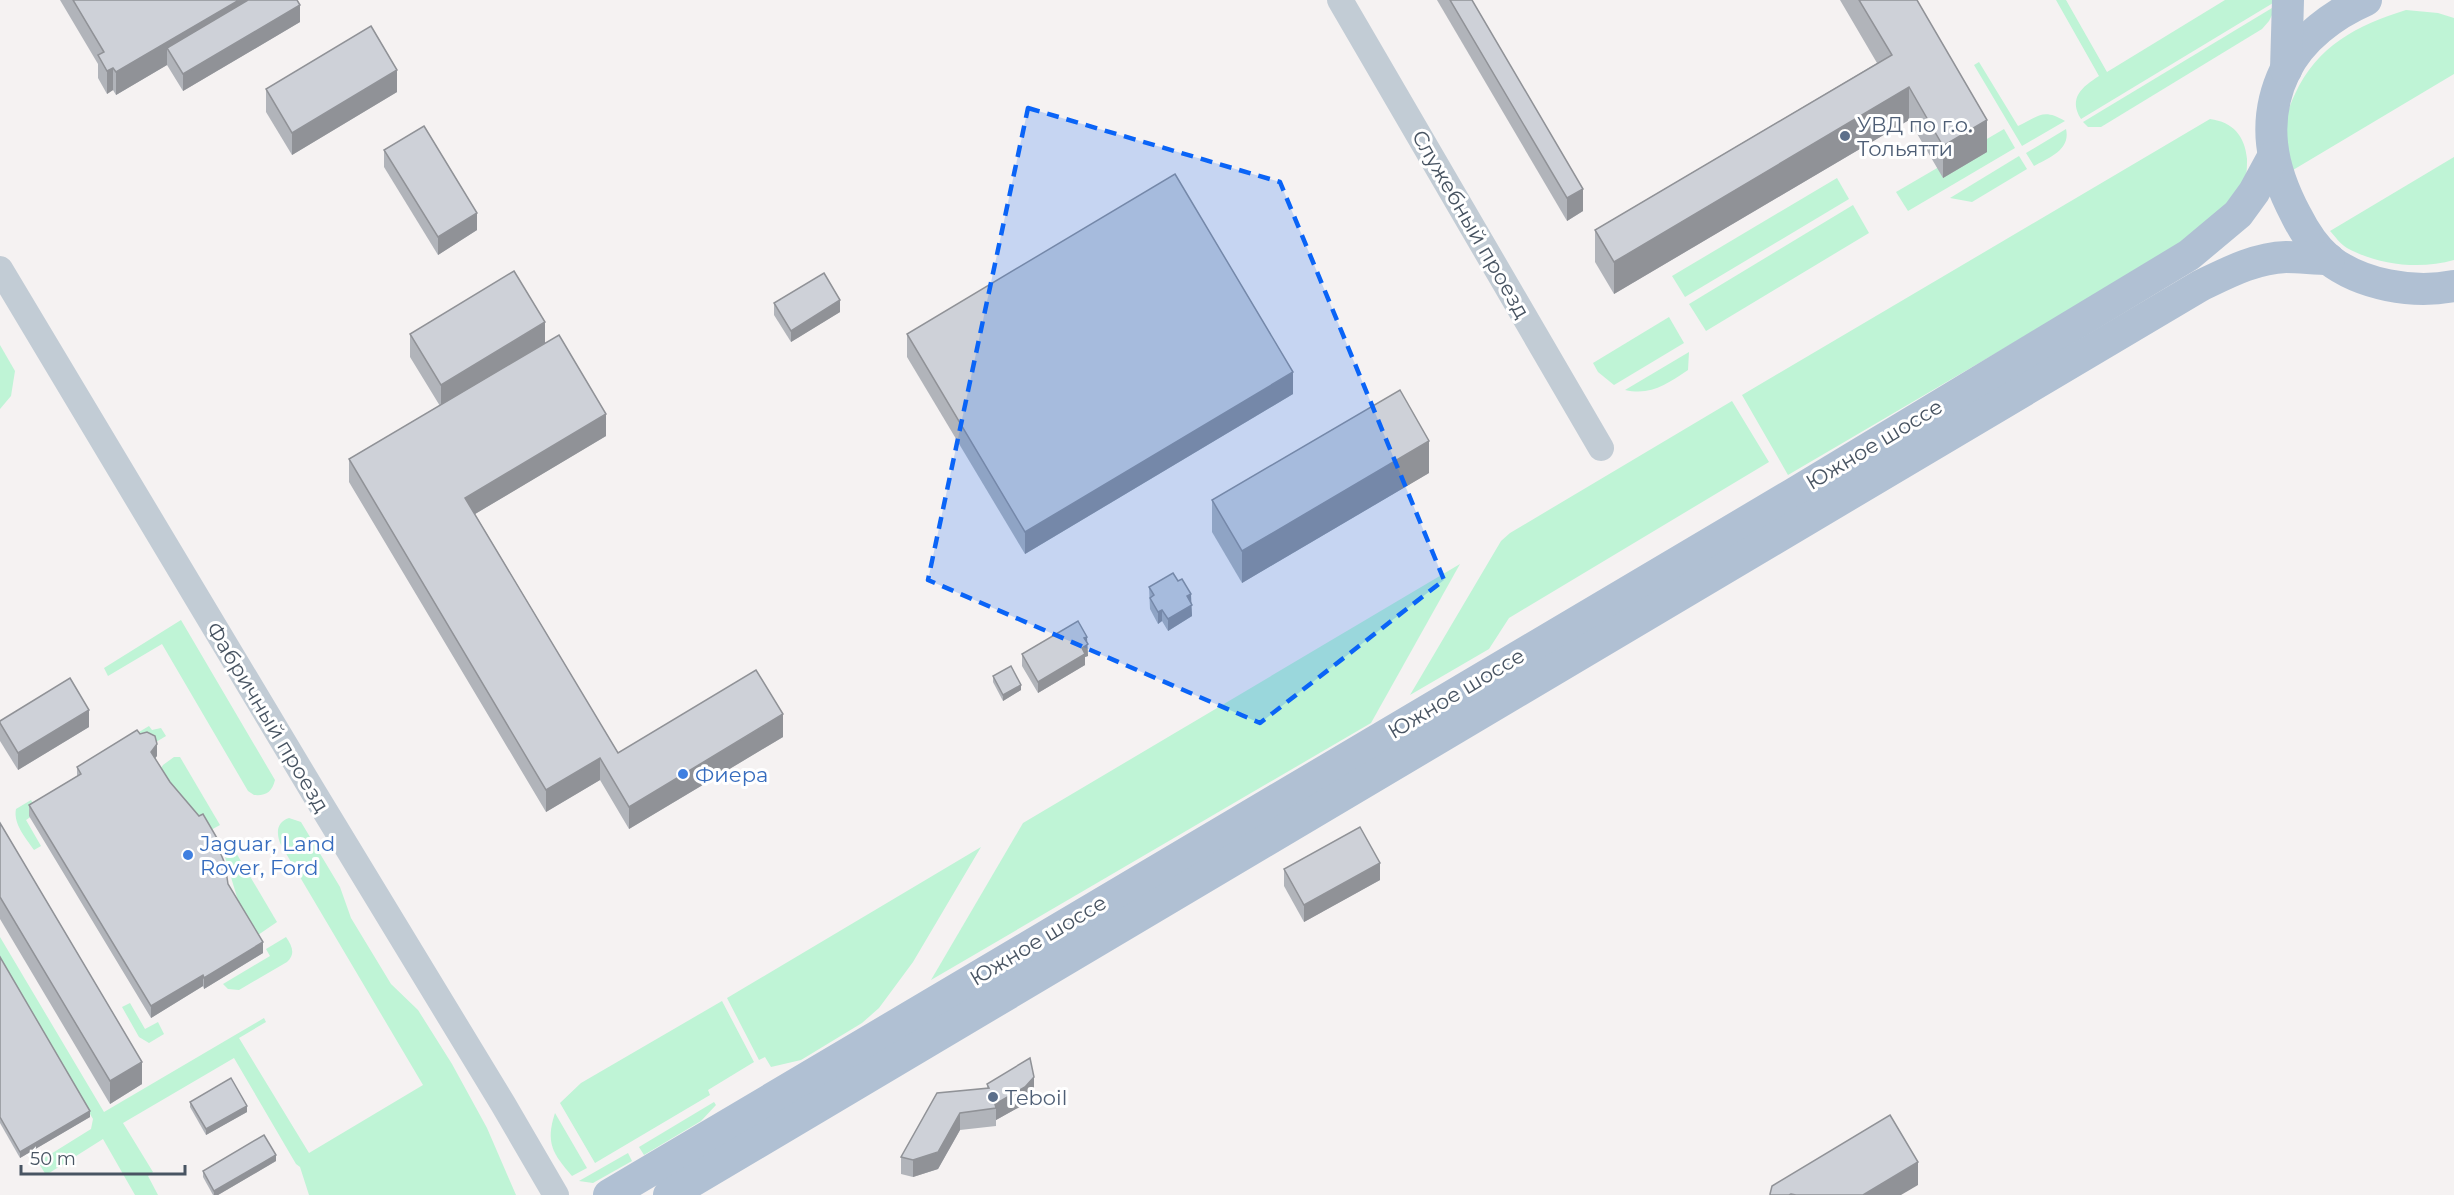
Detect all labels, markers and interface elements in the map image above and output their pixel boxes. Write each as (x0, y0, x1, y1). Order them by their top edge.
place label: УВД по г.о. Тольятти (1857, 112, 1972, 161)
street label: Служебный проезд (1407, 125, 1535, 323)
marker: УВД по г.о. Тольятти (1838, 129, 1852, 143)
street label: Южное шоссе (1801, 393, 1947, 495)
street label: Фабричный проезд (201, 617, 335, 817)
street label: Южное шоссе (1383, 642, 1529, 744)
place label: Фиера (695, 762, 768, 787)
marker: Фиера (676, 767, 690, 781)
place label: Jaguar, Land Rover, Ford (199, 831, 335, 880)
marker: Jaguar, Land Rover, Ford (181, 848, 195, 862)
street label: Южное шоссе (965, 889, 1111, 991)
place label: Teboil (1005, 1085, 1067, 1110)
marker: Teboil (986, 1090, 1000, 1104)
scale bar (21, 1138, 184, 1176)
text: 50 m (30, 1148, 76, 1170)

